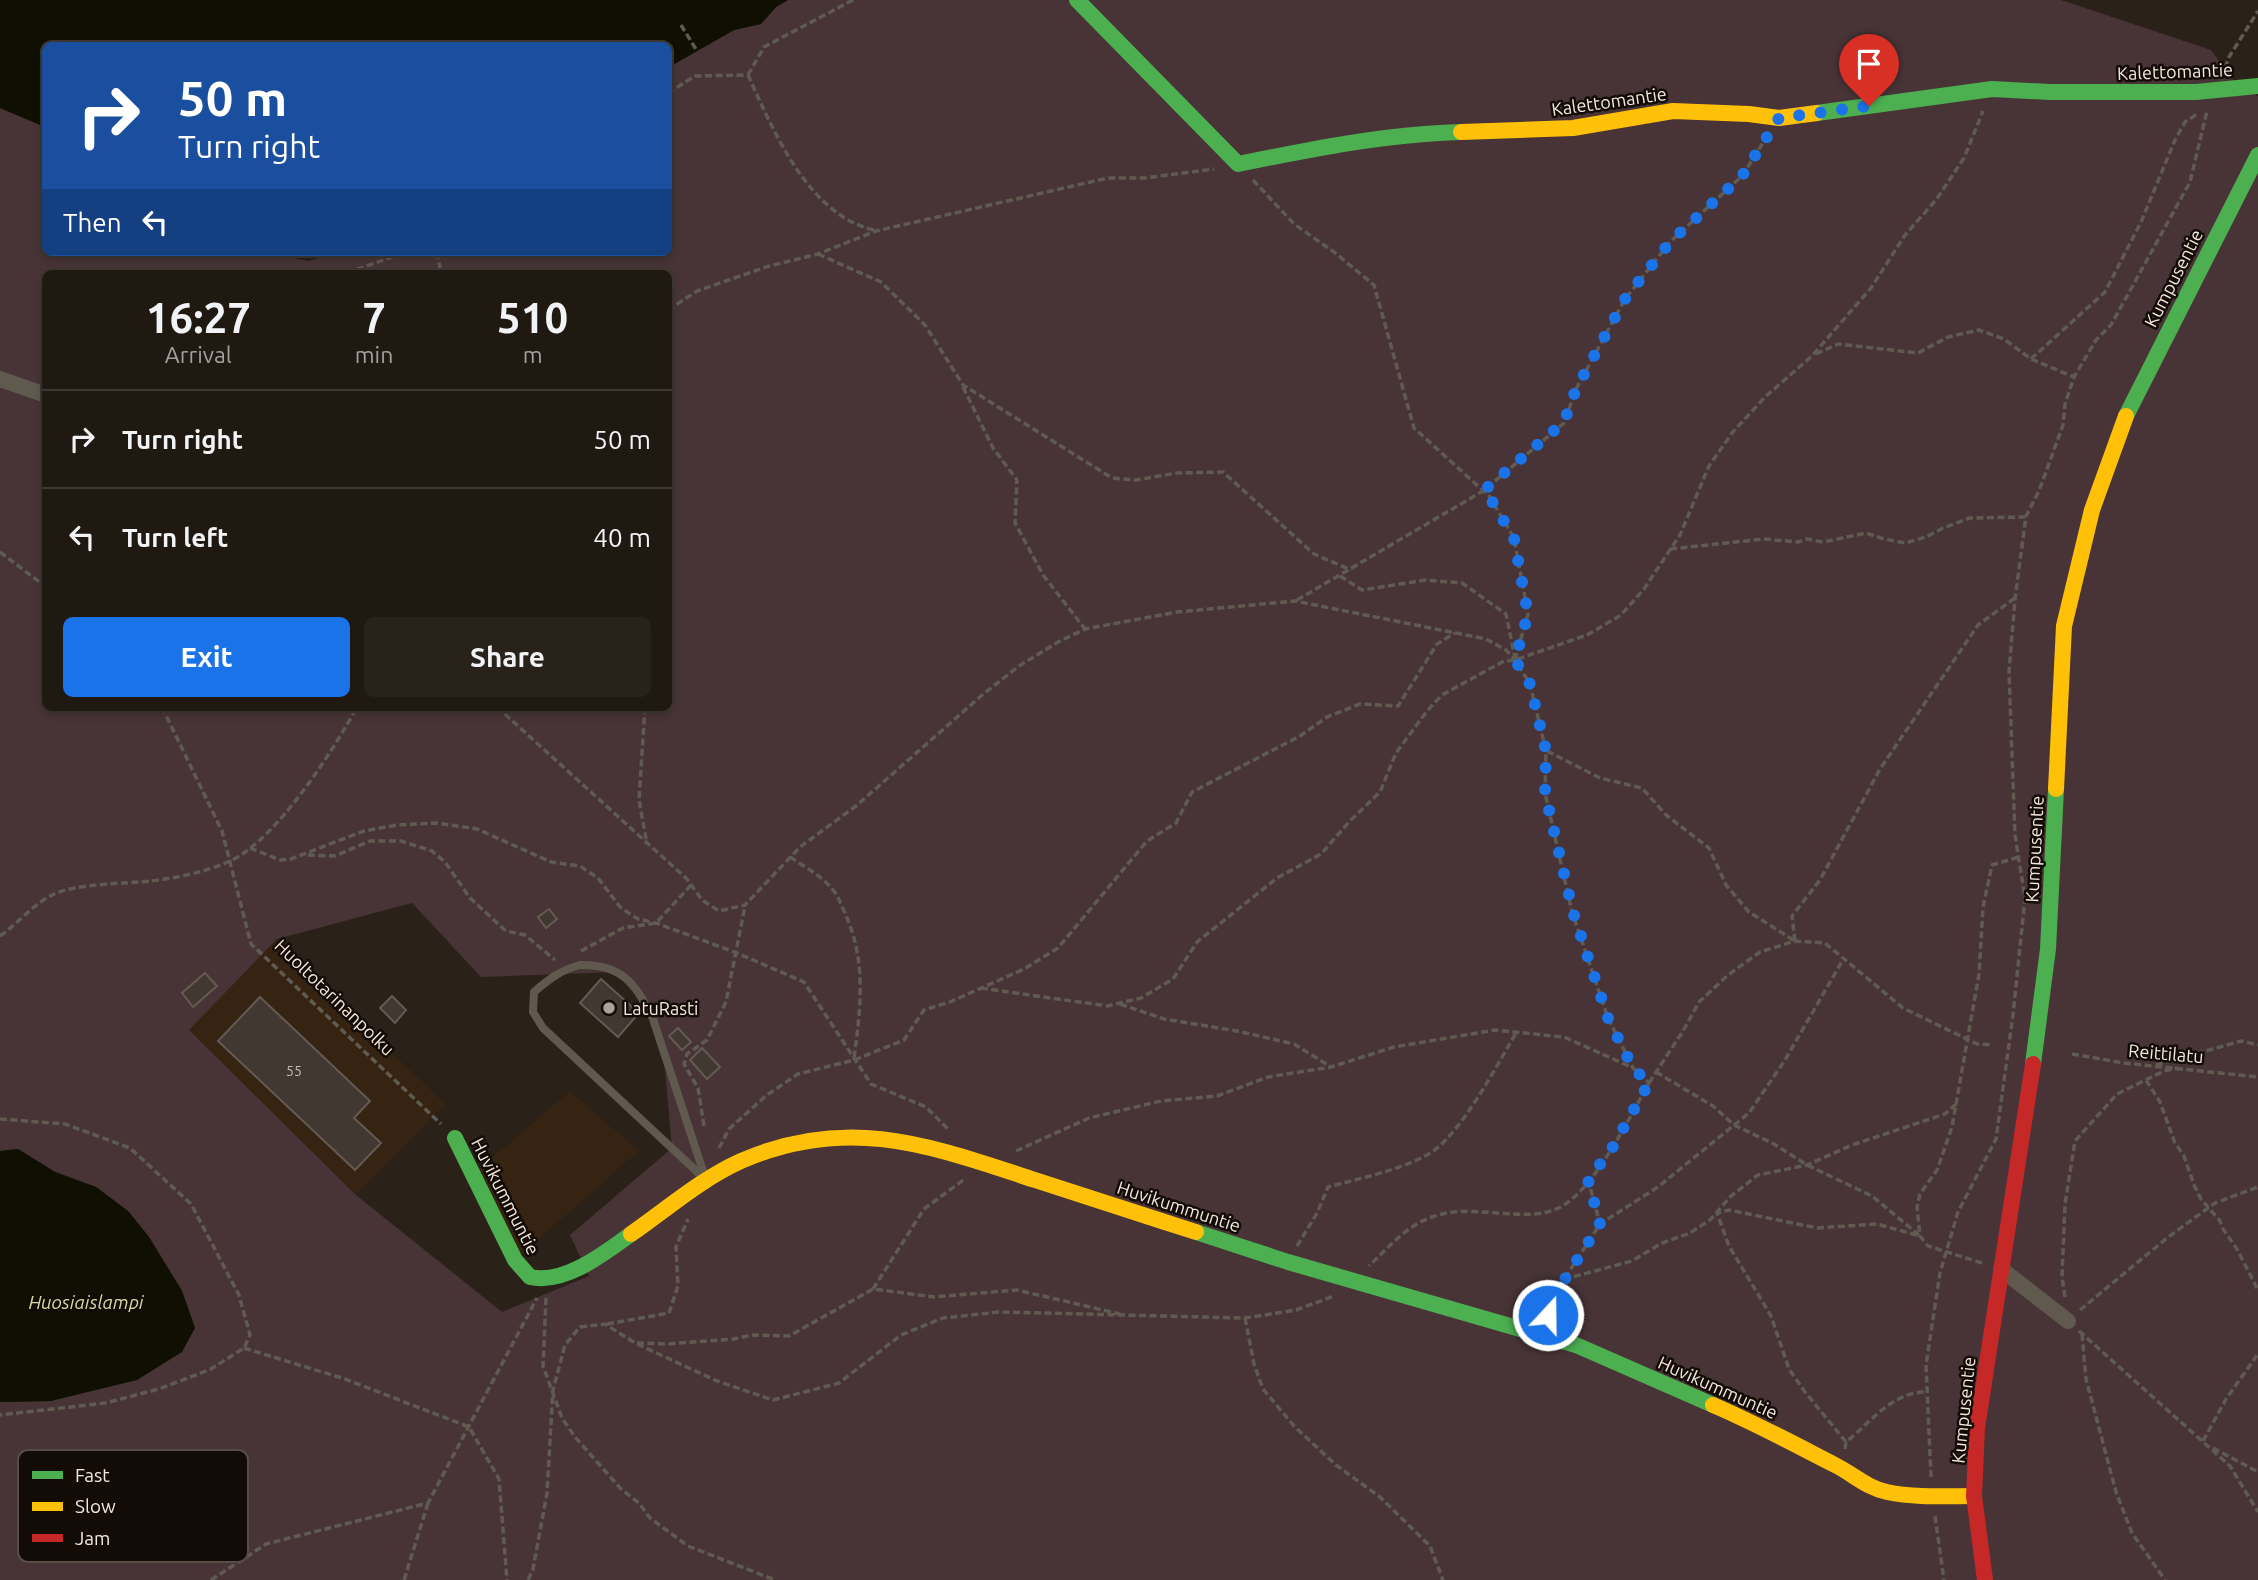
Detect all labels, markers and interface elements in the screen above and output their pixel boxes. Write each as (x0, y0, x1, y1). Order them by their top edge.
pin (1839, 34, 1899, 106)
icon: arrive (1850, 45, 1888, 83)
street label: Kalettomantie (2117, 59, 2233, 83)
icon: right (63, 70, 154, 161)
text: 50 m (178, 70, 287, 125)
street label: Kalettomantie (1550, 83, 1668, 119)
text: Turn right (178, 128, 320, 164)
icon: left (136, 203, 174, 241)
text: Then (63, 208, 122, 237)
street label: Kumpusentie (2140, 226, 2206, 330)
text: 16:27 (146, 294, 251, 341)
text: 7 (362, 294, 386, 341)
text: 510 (497, 294, 568, 341)
text: Arrival (165, 342, 232, 367)
text: min (355, 342, 393, 367)
text: m (523, 342, 543, 367)
icon: right (63, 420, 101, 458)
text: Turn right (122, 425, 243, 454)
text: 50 m (593, 425, 651, 454)
icon: left (63, 518, 101, 556)
text: Turn left (122, 523, 228, 552)
text: 40 m (593, 523, 651, 552)
button: Exit (63, 617, 350, 697)
button: Share (364, 617, 651, 697)
street label: Kumpusentie (2021, 795, 2047, 903)
street label: Huoltotarinanpolku (271, 935, 399, 1059)
place label: LatuRasti (623, 998, 698, 1018)
marker: LatuRasti (601, 1000, 617, 1016)
street label: Reittilatu (2128, 1040, 2204, 1066)
house number: 55 (286, 1063, 302, 1079)
street label: Huvikummuntie (468, 1134, 544, 1258)
street label: Huvikummuntie (1115, 1177, 1243, 1235)
position arrow (1511, 1278, 1585, 1352)
water label: Huosiaislampi (28, 1291, 145, 1313)
street label: Huvikummuntie (1655, 1352, 1781, 1422)
street label: Kumpusentie (1947, 1356, 1979, 1464)
legend (18, 1450, 248, 1562)
text: Fast (75, 1464, 110, 1486)
text: Slow (75, 1495, 116, 1517)
text: Jam (75, 1527, 111, 1549)

